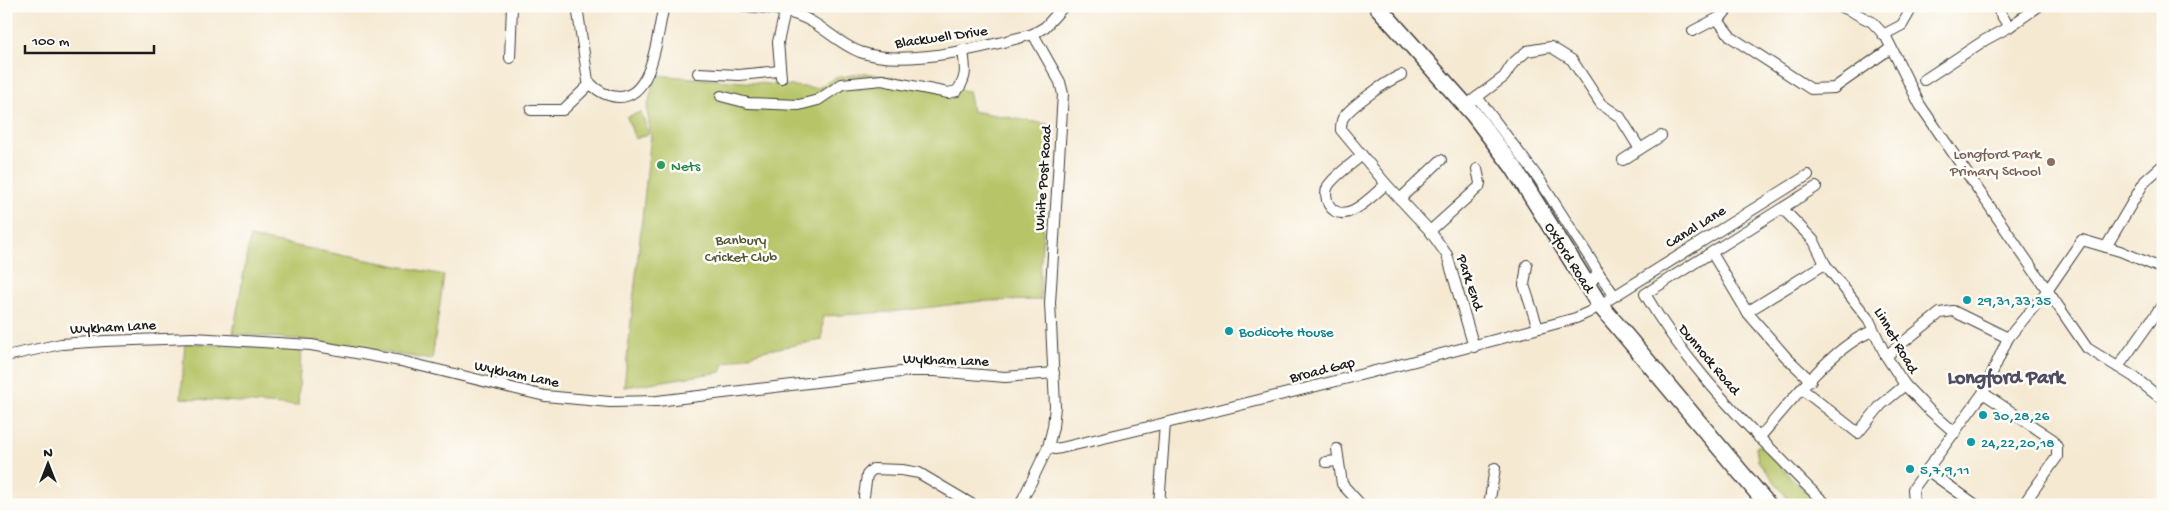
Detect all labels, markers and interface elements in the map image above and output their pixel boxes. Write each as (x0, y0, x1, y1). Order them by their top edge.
scale bar (25, 22, 154, 54)
street label: Blackwell Drive (893, 23, 989, 54)
text: 100 m (31, 33, 70, 51)
street label: White Post Road (1031, 124, 1057, 231)
place label: Longford Park Primary School (1949, 146, 2042, 181)
marker: Longford Park Primary School (2045, 156, 2057, 168)
place label: Nets (671, 158, 701, 176)
marker: Nets (655, 159, 667, 171)
street label: Canal Lane (1663, 202, 1730, 253)
street label: Oxford Road (1540, 219, 1598, 298)
park label: Banbury Cricket Club (705, 232, 777, 267)
street label: Park End (1451, 252, 1487, 314)
place label: 29,31,33,35 (1977, 293, 2051, 311)
marker: 29,31,33,35 (1961, 294, 1973, 306)
street label: Linnet Road (1869, 305, 1922, 378)
street label: Wykham Lane (70, 317, 157, 339)
street label: Dunnock Road (1673, 320, 1744, 400)
place label: Bodicote House (1238, 324, 1334, 342)
marker: Bodicote House (1223, 325, 1235, 337)
street label: Wykham Lane (903, 351, 990, 372)
street label: Broad Gap (1287, 354, 1358, 388)
street label: Wykham Lane (473, 357, 561, 393)
district label: Longford Park (1948, 368, 2066, 391)
place label: 30,28,26 (1992, 408, 2050, 426)
marker: 30,28,26 (1977, 409, 1989, 421)
place label: 24,22,20,18 (1981, 435, 2054, 453)
marker: 24,22,20,18 (1965, 436, 1977, 448)
north arrow (22, 438, 72, 488)
text: N (43, 445, 53, 462)
place label: 5,7,9,11 (1920, 462, 1969, 480)
marker: 5,7,9,11 (1904, 463, 1916, 475)

